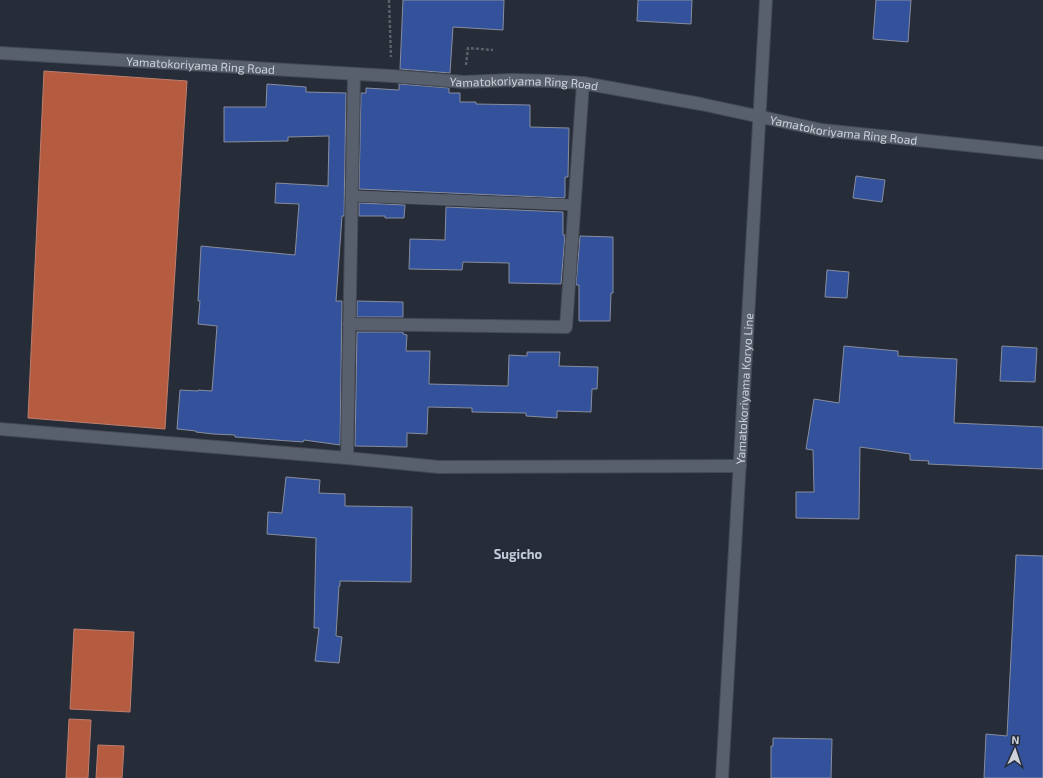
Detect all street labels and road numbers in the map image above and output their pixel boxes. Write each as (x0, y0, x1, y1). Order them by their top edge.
street label: Yamatokoriyama Ring Road (126, 53, 275, 76)
street label: Yamatokoriyama Ring Road (449, 73, 599, 93)
street label: Yamatokoriyama Ring Road (769, 112, 918, 147)
street label: Yamatokoriyama Koryo Line (733, 313, 755, 465)

